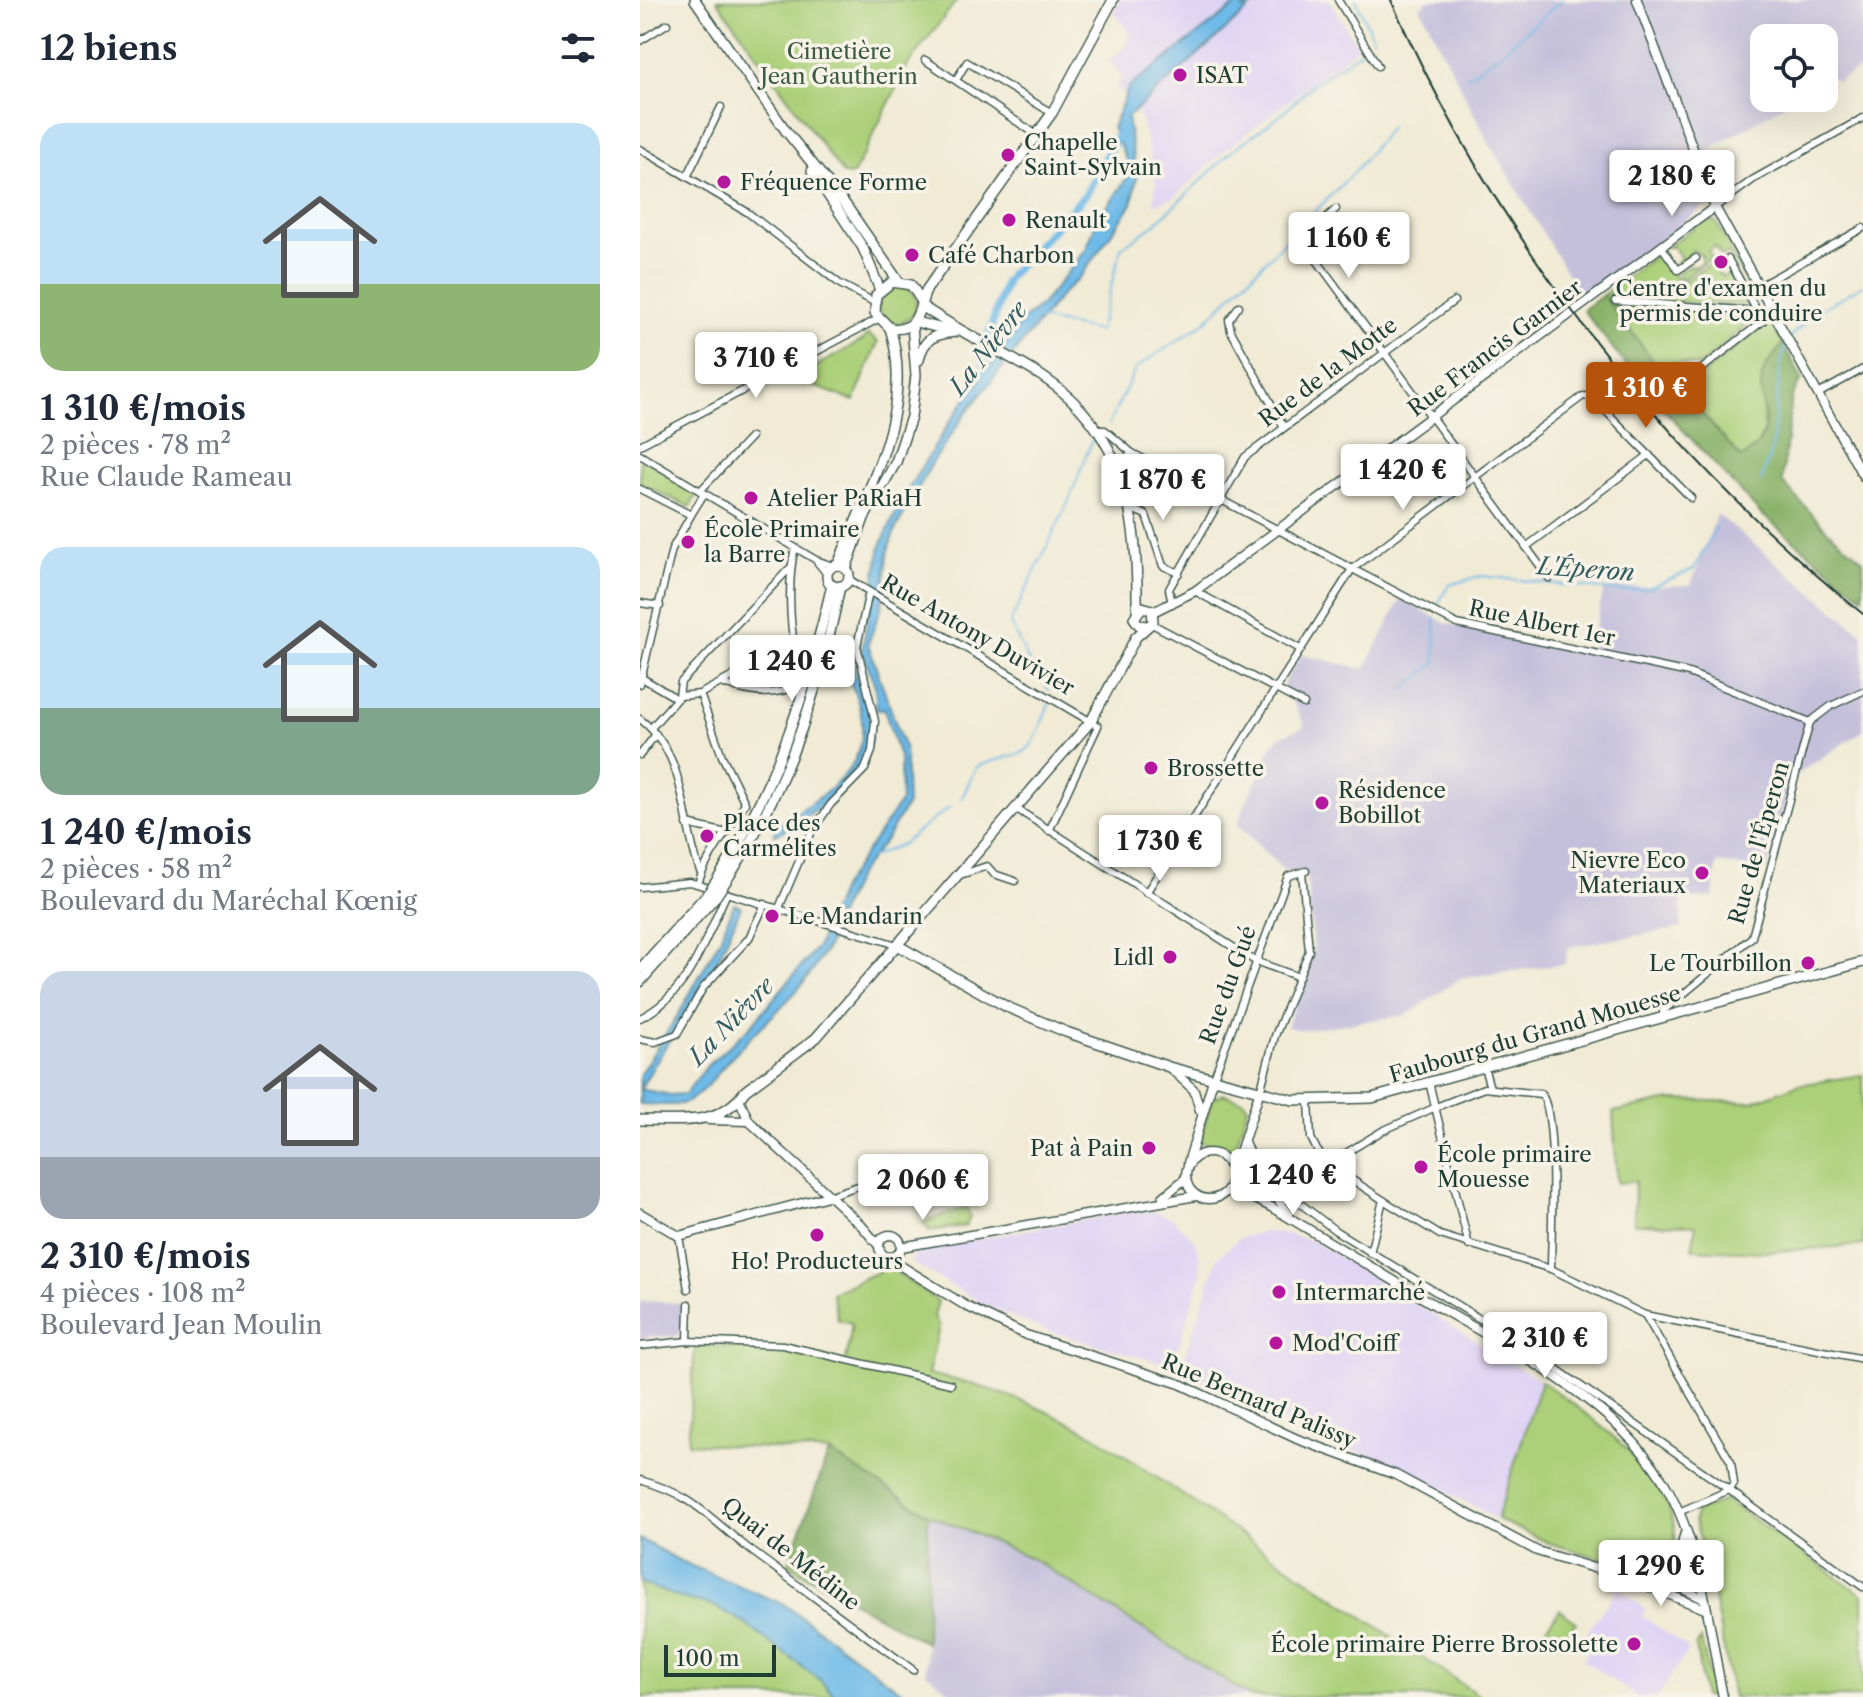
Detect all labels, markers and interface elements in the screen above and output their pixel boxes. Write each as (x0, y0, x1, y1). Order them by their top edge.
map controls (1750, 24, 1838, 112)
button: locate (1750, 24, 1838, 112)
icon: filters (556, 26, 600, 70)
text: 12 biens (40, 27, 178, 69)
park label: Cimetière Jean Gautherin (757, 38, 918, 90)
place label: ISAT (1196, 62, 1249, 89)
marker: ISAT (1171, 66, 1189, 84)
place label: Chapelle Saint-Sylvain (1024, 129, 1162, 181)
marker: Chapelle Saint-Sylvain (999, 146, 1017, 164)
pin: 2 180 € (1598, 150, 1746, 218)
text: 2 180 € (1627, 160, 1717, 192)
place label: Fréquence Forme (740, 169, 927, 196)
marker: Fréquence Forme (715, 173, 733, 191)
icon: home (248, 175, 392, 319)
place label: Renault (1025, 207, 1107, 234)
marker: Renault (1000, 211, 1018, 229)
pin: 1 160 € (1275, 212, 1423, 280)
text: 1 160 € (1306, 222, 1392, 254)
place label: Café Charbon (928, 242, 1075, 269)
marker: Café Charbon (903, 246, 921, 264)
marker: Centre d'examen du permis de conduire (1712, 253, 1730, 271)
street label: Rue Francis Garnier (1403, 274, 1587, 422)
place label: Centre d'examen du permis de conduire (1615, 275, 1827, 327)
water label: La Nièvre (941, 294, 1034, 402)
street label: Rue de la Motte (1254, 311, 1402, 433)
pin: 3 710 € (682, 332, 830, 400)
text: 3 710 € (713, 342, 799, 374)
pin: 1 310 € (1572, 362, 1720, 430)
text: 1 310 € (1604, 372, 1688, 404)
text: 1 310 €/mois (40, 387, 246, 429)
text: 2 pièces · 78 m² (40, 429, 231, 461)
pin: 1 420 € (1329, 444, 1477, 512)
pin: 1 870 € (1089, 454, 1237, 522)
text: 1 420 € (1359, 454, 1447, 486)
text: Rue Claude Rameau (40, 461, 293, 493)
text: 1 870 € (1119, 464, 1207, 496)
place label: Atelier PaRiaH (766, 485, 922, 512)
marker: Atelier PaRiaH (742, 489, 760, 507)
place label: École Primaire la Barre (704, 515, 860, 568)
marker: École Primaire la Barre (679, 533, 697, 551)
water label: L'Éperon (1534, 551, 1636, 587)
street label: Rue Antony Duvivier (877, 569, 1079, 701)
street label: Rue Albert 1er (1466, 594, 1618, 652)
icon: home (248, 599, 392, 743)
pin: 1 240 € (718, 635, 866, 703)
text: 1 240 € (748, 645, 836, 677)
place label: Brossette (1167, 755, 1264, 782)
street label: Rue de l'Éperon (1722, 758, 1795, 927)
marker: Brossette (1142, 759, 1160, 777)
place label: Résidence Bobillot (1338, 777, 1446, 829)
marker: Résidence Bobillot (1313, 794, 1331, 812)
place label: Place des Carmélites (723, 810, 837, 862)
text: 1 240 €/mois (40, 811, 252, 853)
pin: 1 730 € (1086, 815, 1234, 883)
text: 1 730 € (1117, 825, 1203, 857)
marker: Place des Carmélites (698, 827, 716, 845)
place label: Nievre Eco Materiaux (1570, 847, 1686, 899)
text: 2 pièces · 58 m² (40, 853, 232, 885)
marker: Nievre Eco Materiaux (1693, 864, 1711, 882)
text: Boulevard du Maréchal Kœnig (40, 885, 417, 917)
place label: Le Mandarin (788, 903, 923, 930)
marker: Le Mandarin (763, 907, 781, 925)
street label: Rue du Gué (1194, 922, 1262, 1048)
place label: Lidl (1113, 944, 1154, 971)
marker: Lidl (1161, 948, 1179, 966)
place label: Le Tourbillon (1649, 950, 1792, 977)
marker: Le Tourbillon (1799, 954, 1817, 972)
water label: La Nièvre (681, 970, 781, 1072)
street label: Faubourg du Grand Mouesse (1386, 979, 1684, 1089)
icon: home (248, 1023, 392, 1167)
place label: Pat à Pain (1030, 1135, 1133, 1162)
marker: Pat à Pain (1140, 1139, 1158, 1157)
place label: École primaire Mouesse (1437, 1140, 1592, 1193)
pin: 1 240 € (1219, 1149, 1367, 1217)
pin: 2 060 € (849, 1154, 997, 1222)
marker: École primaire Mouesse (1412, 1158, 1430, 1176)
text: 1 240 € (1249, 1159, 1337, 1191)
text: 2 060 € (876, 1164, 970, 1196)
marker: Ho! Producteurs (808, 1226, 826, 1244)
text: 2 310 €/mois (40, 1235, 251, 1277)
place label: Ho! Producteurs (731, 1248, 903, 1275)
text: 4 pièces · 108 m² (40, 1277, 246, 1309)
place label: Intermarché (1295, 1279, 1425, 1306)
marker: Intermarché (1270, 1283, 1288, 1301)
text: Boulevard Jean Moulin (40, 1309, 322, 1341)
pin: 2 310 € (1471, 1312, 1619, 1380)
text: 2 310 € (1501, 1322, 1589, 1354)
place label: Mod'Coiff (1292, 1330, 1400, 1357)
marker: Mod'Coiff (1267, 1334, 1285, 1352)
street label: Rue Bernard Palissy (1158, 1348, 1361, 1454)
street label: Quai de Médine (717, 1492, 865, 1616)
pin: 1 290 € (1587, 1540, 1735, 1608)
text: 1 290 € (1617, 1550, 1705, 1582)
place label: École primaire Pierre Brossolette (1271, 1630, 1618, 1658)
marker: École primaire Pierre Brossolette (1625, 1635, 1643, 1653)
scale bar (664, 1641, 776, 1677)
text: 100 m (676, 1645, 739, 1672)

